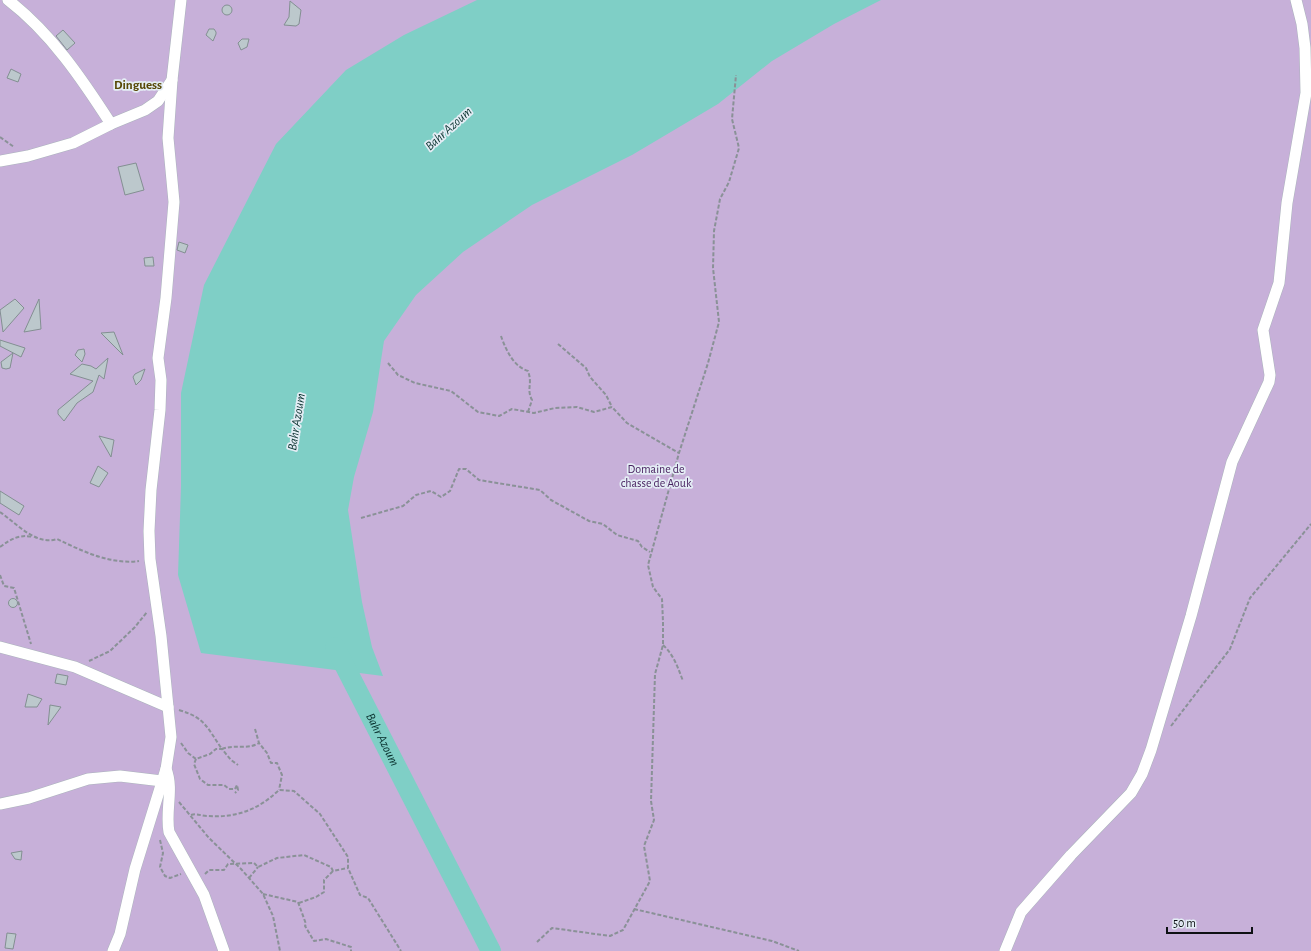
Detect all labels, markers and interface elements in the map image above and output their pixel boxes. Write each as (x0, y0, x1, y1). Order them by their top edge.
district label: Dinguess (114, 79, 162, 92)
water label: Bahr Azoum (423, 105, 475, 153)
water label: Bahr Azoum (286, 393, 308, 451)
park label: Domaine de chasse de Aouk (621, 463, 692, 489)
water label: Bahr Azoum (364, 711, 401, 768)
scale bar (1167, 909, 1252, 935)
text: 50 m (1173, 917, 1196, 929)

